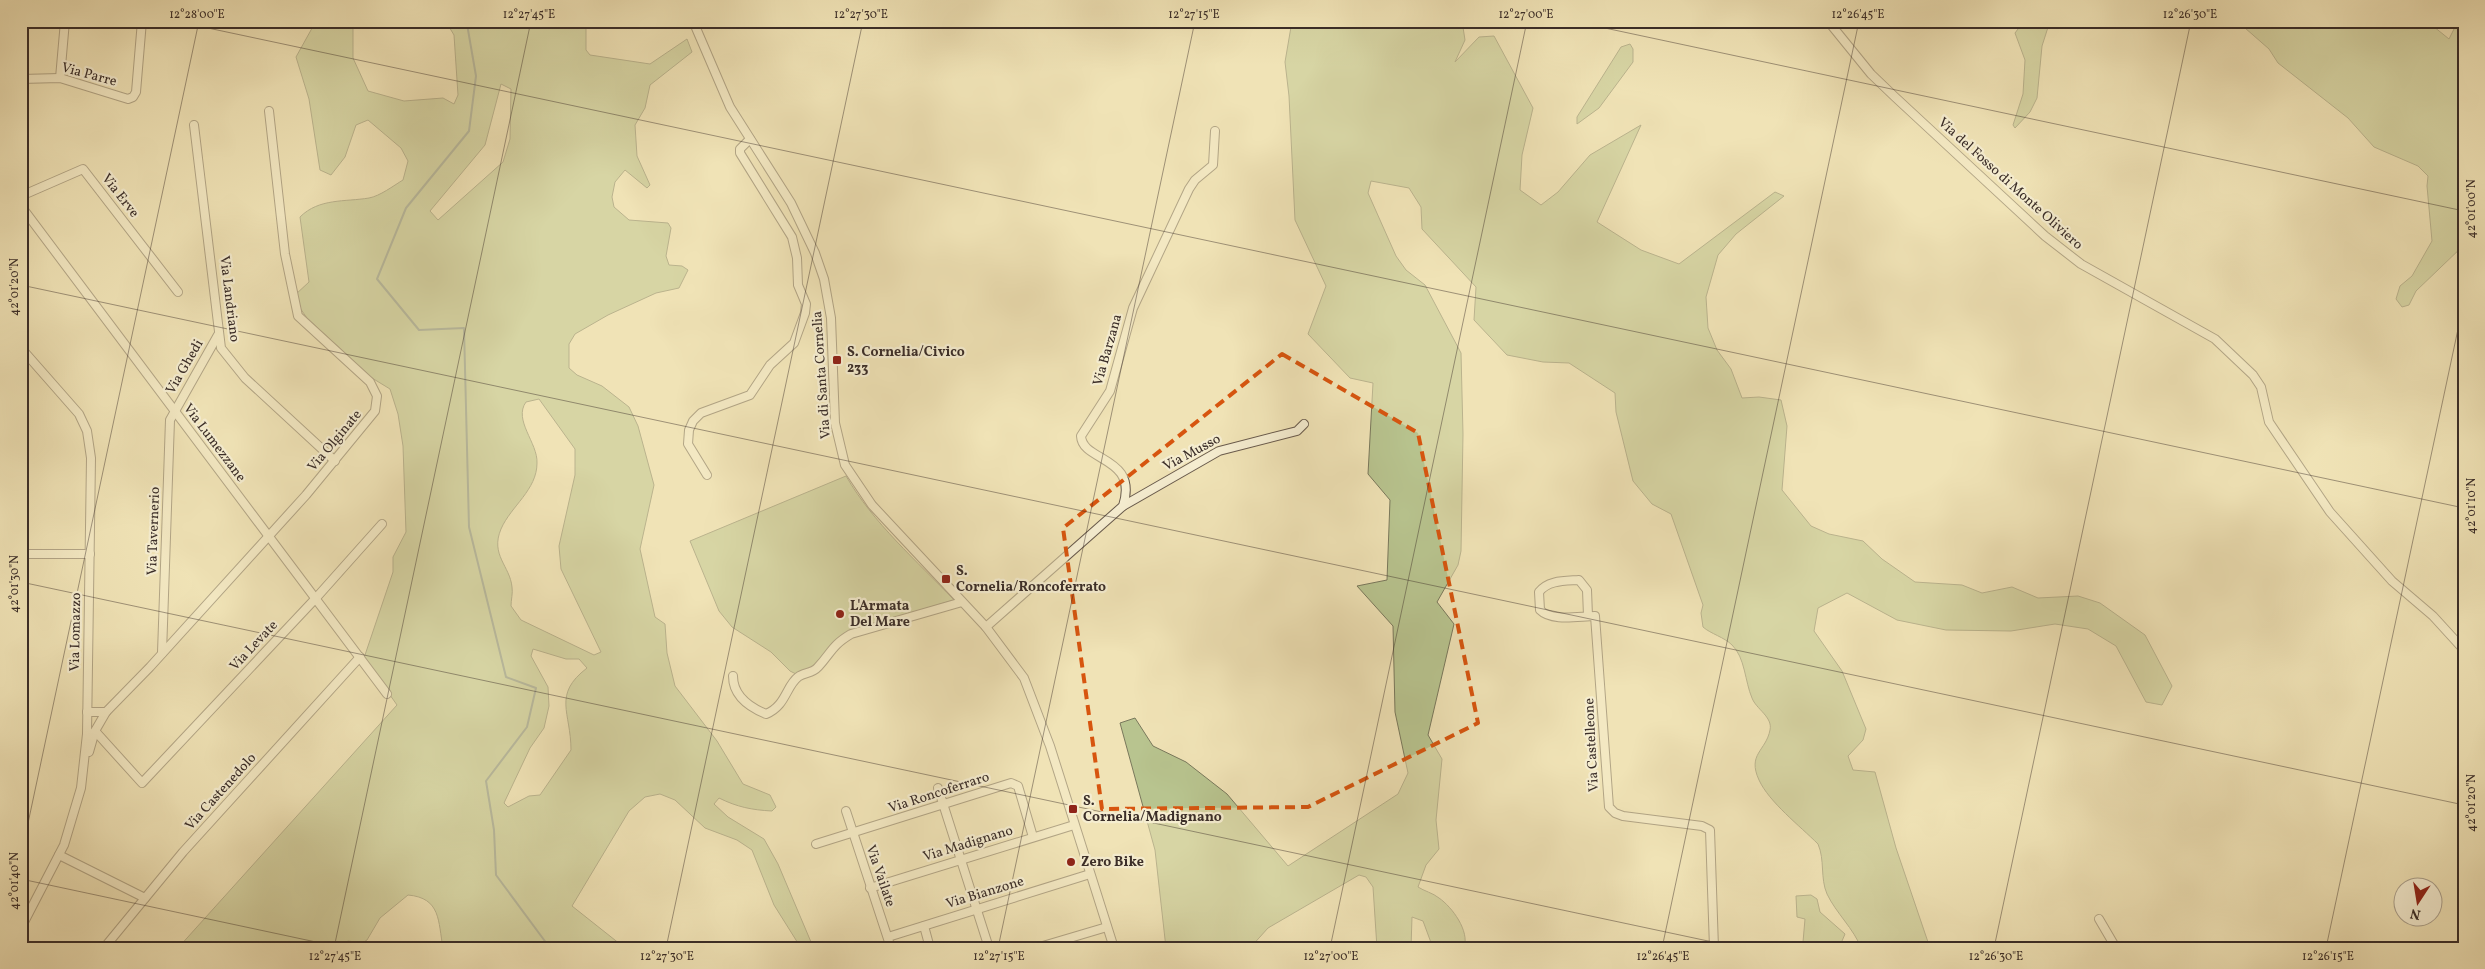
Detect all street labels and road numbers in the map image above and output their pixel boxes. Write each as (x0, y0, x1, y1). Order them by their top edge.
street label: Via Parre (59, 59, 119, 92)
street label: Via del Fosso di Monte Oliviero (1933, 114, 2087, 254)
street label: Via Erve (97, 170, 143, 222)
street label: Via Landriano (214, 255, 244, 343)
street label: Via di Santa Cornelia (808, 310, 836, 440)
street label: Via Barzana (1089, 312, 1127, 388)
street label: Via Ghedi (162, 336, 208, 398)
street label: Via Lumezzane (178, 400, 250, 486)
street label: Via Olginate (304, 406, 367, 476)
street label: Via Musso (1160, 430, 1224, 476)
street label: Via Tavernerio (143, 486, 165, 576)
street label: Via Lomazzo (66, 592, 86, 672)
street label: Via Levate (226, 616, 283, 675)
street label: Via Castelleone (1580, 697, 1604, 792)
street label: Via Castenedolo (181, 749, 261, 835)
street label: Via Roncoferraro (886, 768, 992, 818)
street label: Via Madignano (921, 821, 1015, 867)
street label: Via Vailate (861, 842, 900, 910)
street label: Via Bianzone (944, 872, 1027, 914)

